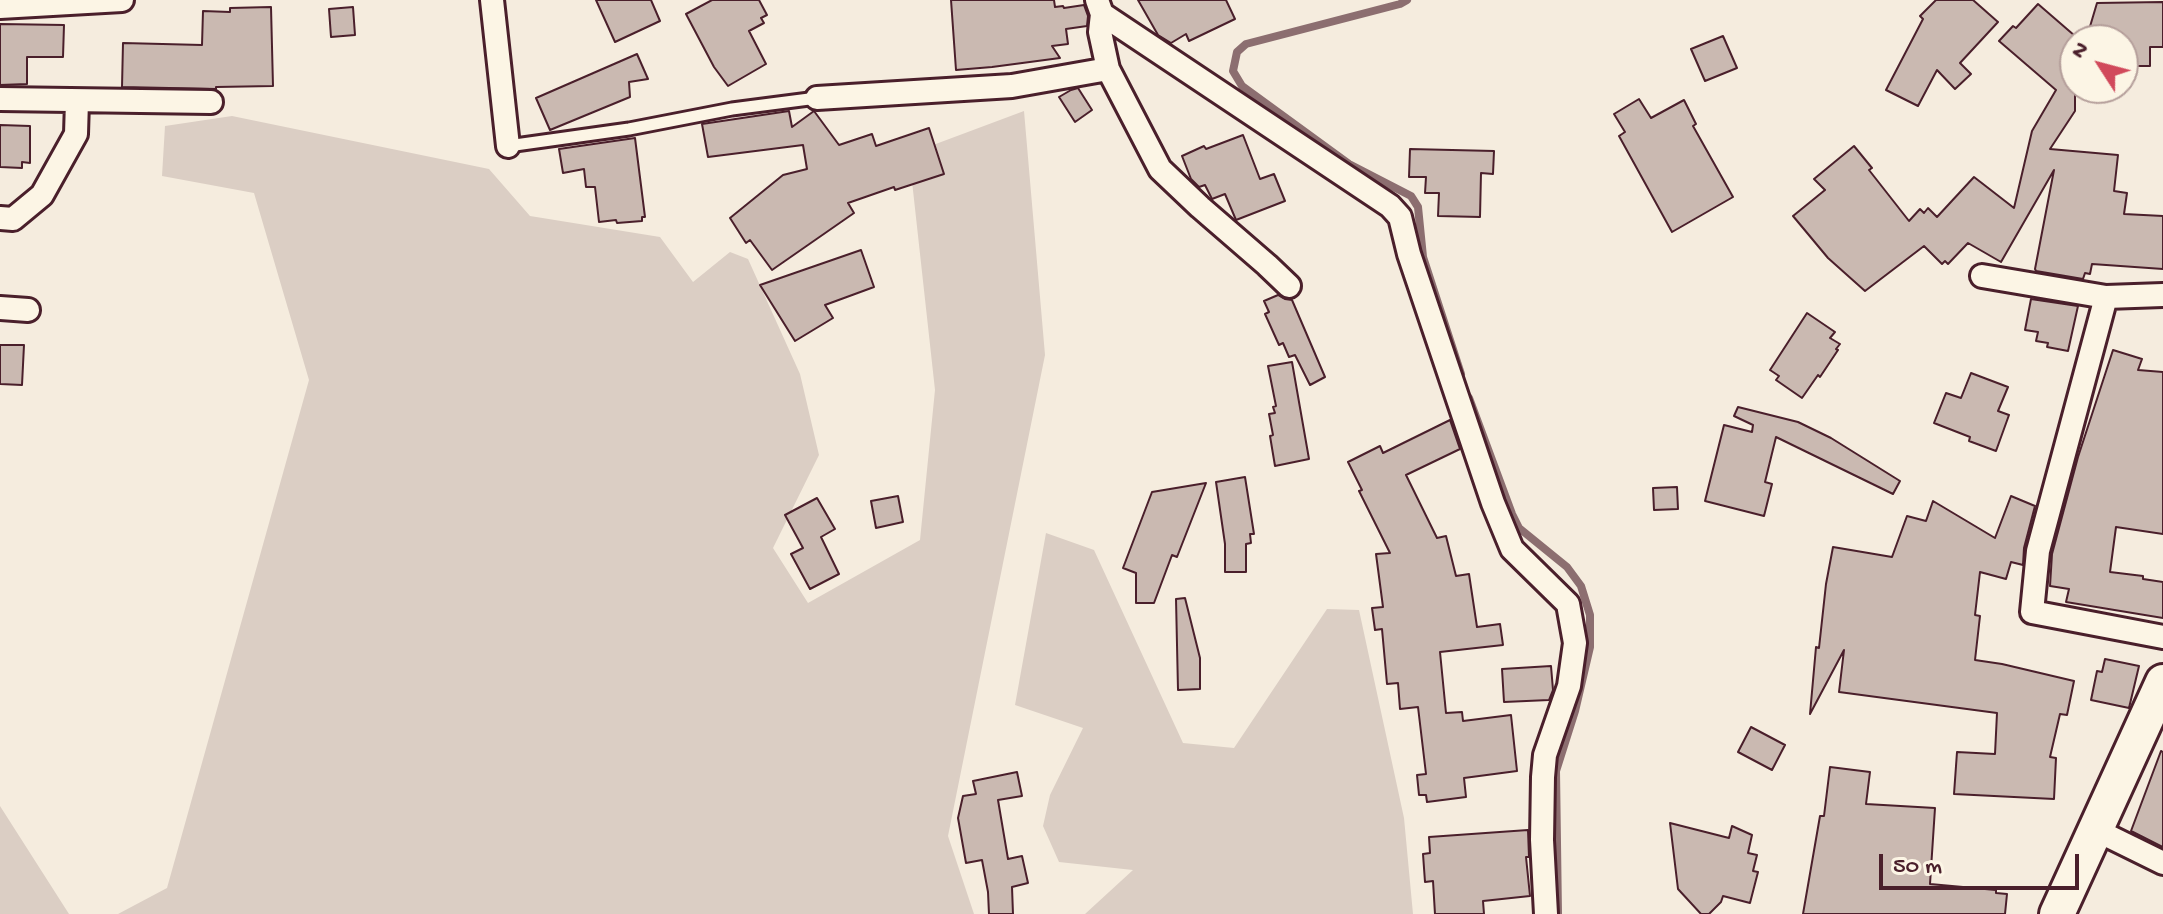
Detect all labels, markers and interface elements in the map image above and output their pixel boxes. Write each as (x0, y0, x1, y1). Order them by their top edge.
north arrow (2059, 24, 2139, 104)
text: N (2066, 38, 2096, 65)
scale bar (1883, 838, 2083, 888)
text: 50 m (1893, 853, 1942, 882)

